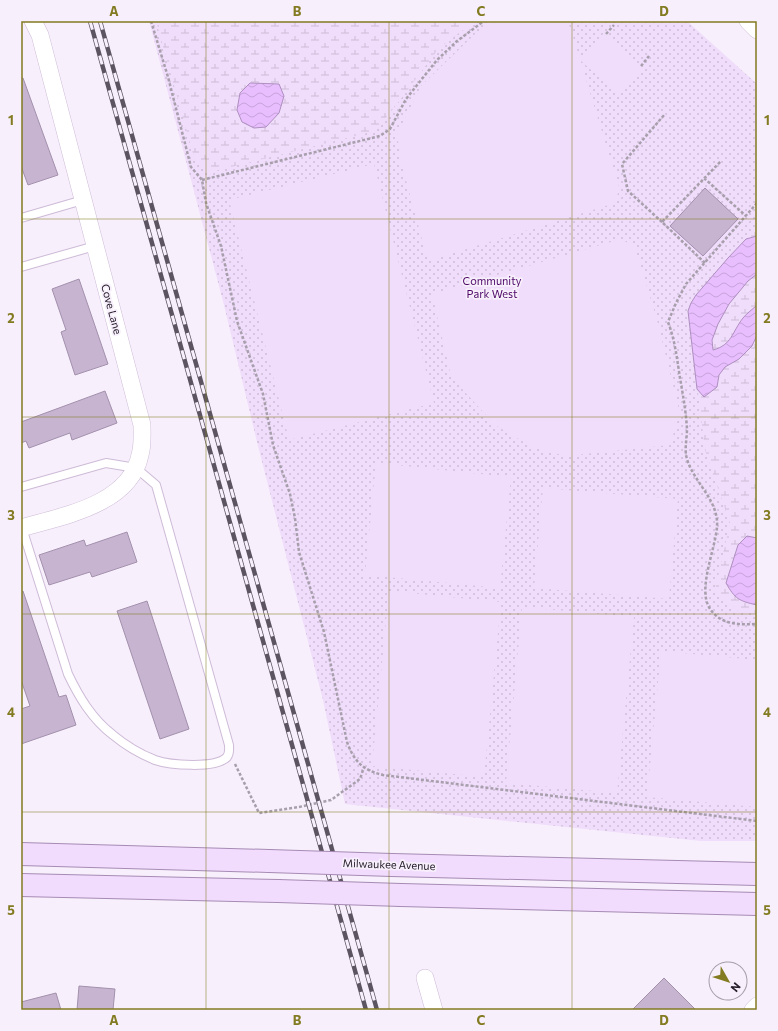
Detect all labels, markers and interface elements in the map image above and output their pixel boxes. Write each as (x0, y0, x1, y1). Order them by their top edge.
text: A (109, 3, 119, 19)
text: B (293, 3, 302, 19)
text: C (477, 3, 486, 19)
text: D (659, 3, 669, 19)
text: 1 (8, 112, 14, 128)
text: 1 (764, 112, 770, 128)
park label: Community Park West (463, 274, 522, 300)
street label: Cove Lane (99, 282, 125, 336)
text: 2 (7, 310, 15, 326)
text: 2 (763, 310, 771, 326)
text: 3 (7, 507, 15, 523)
text: 3 (763, 507, 771, 523)
text: 4 (7, 704, 15, 720)
text: 4 (763, 704, 771, 720)
street label: Milwaukee Avenue (342, 856, 436, 872)
text: 5 (7, 902, 15, 918)
text: 5 (763, 902, 771, 918)
north arrow (708, 961, 748, 1001)
text: N (729, 980, 744, 995)
text: A (109, 1012, 119, 1028)
text: B (293, 1012, 302, 1028)
text: C (477, 1012, 486, 1028)
text: D (659, 1012, 669, 1028)

